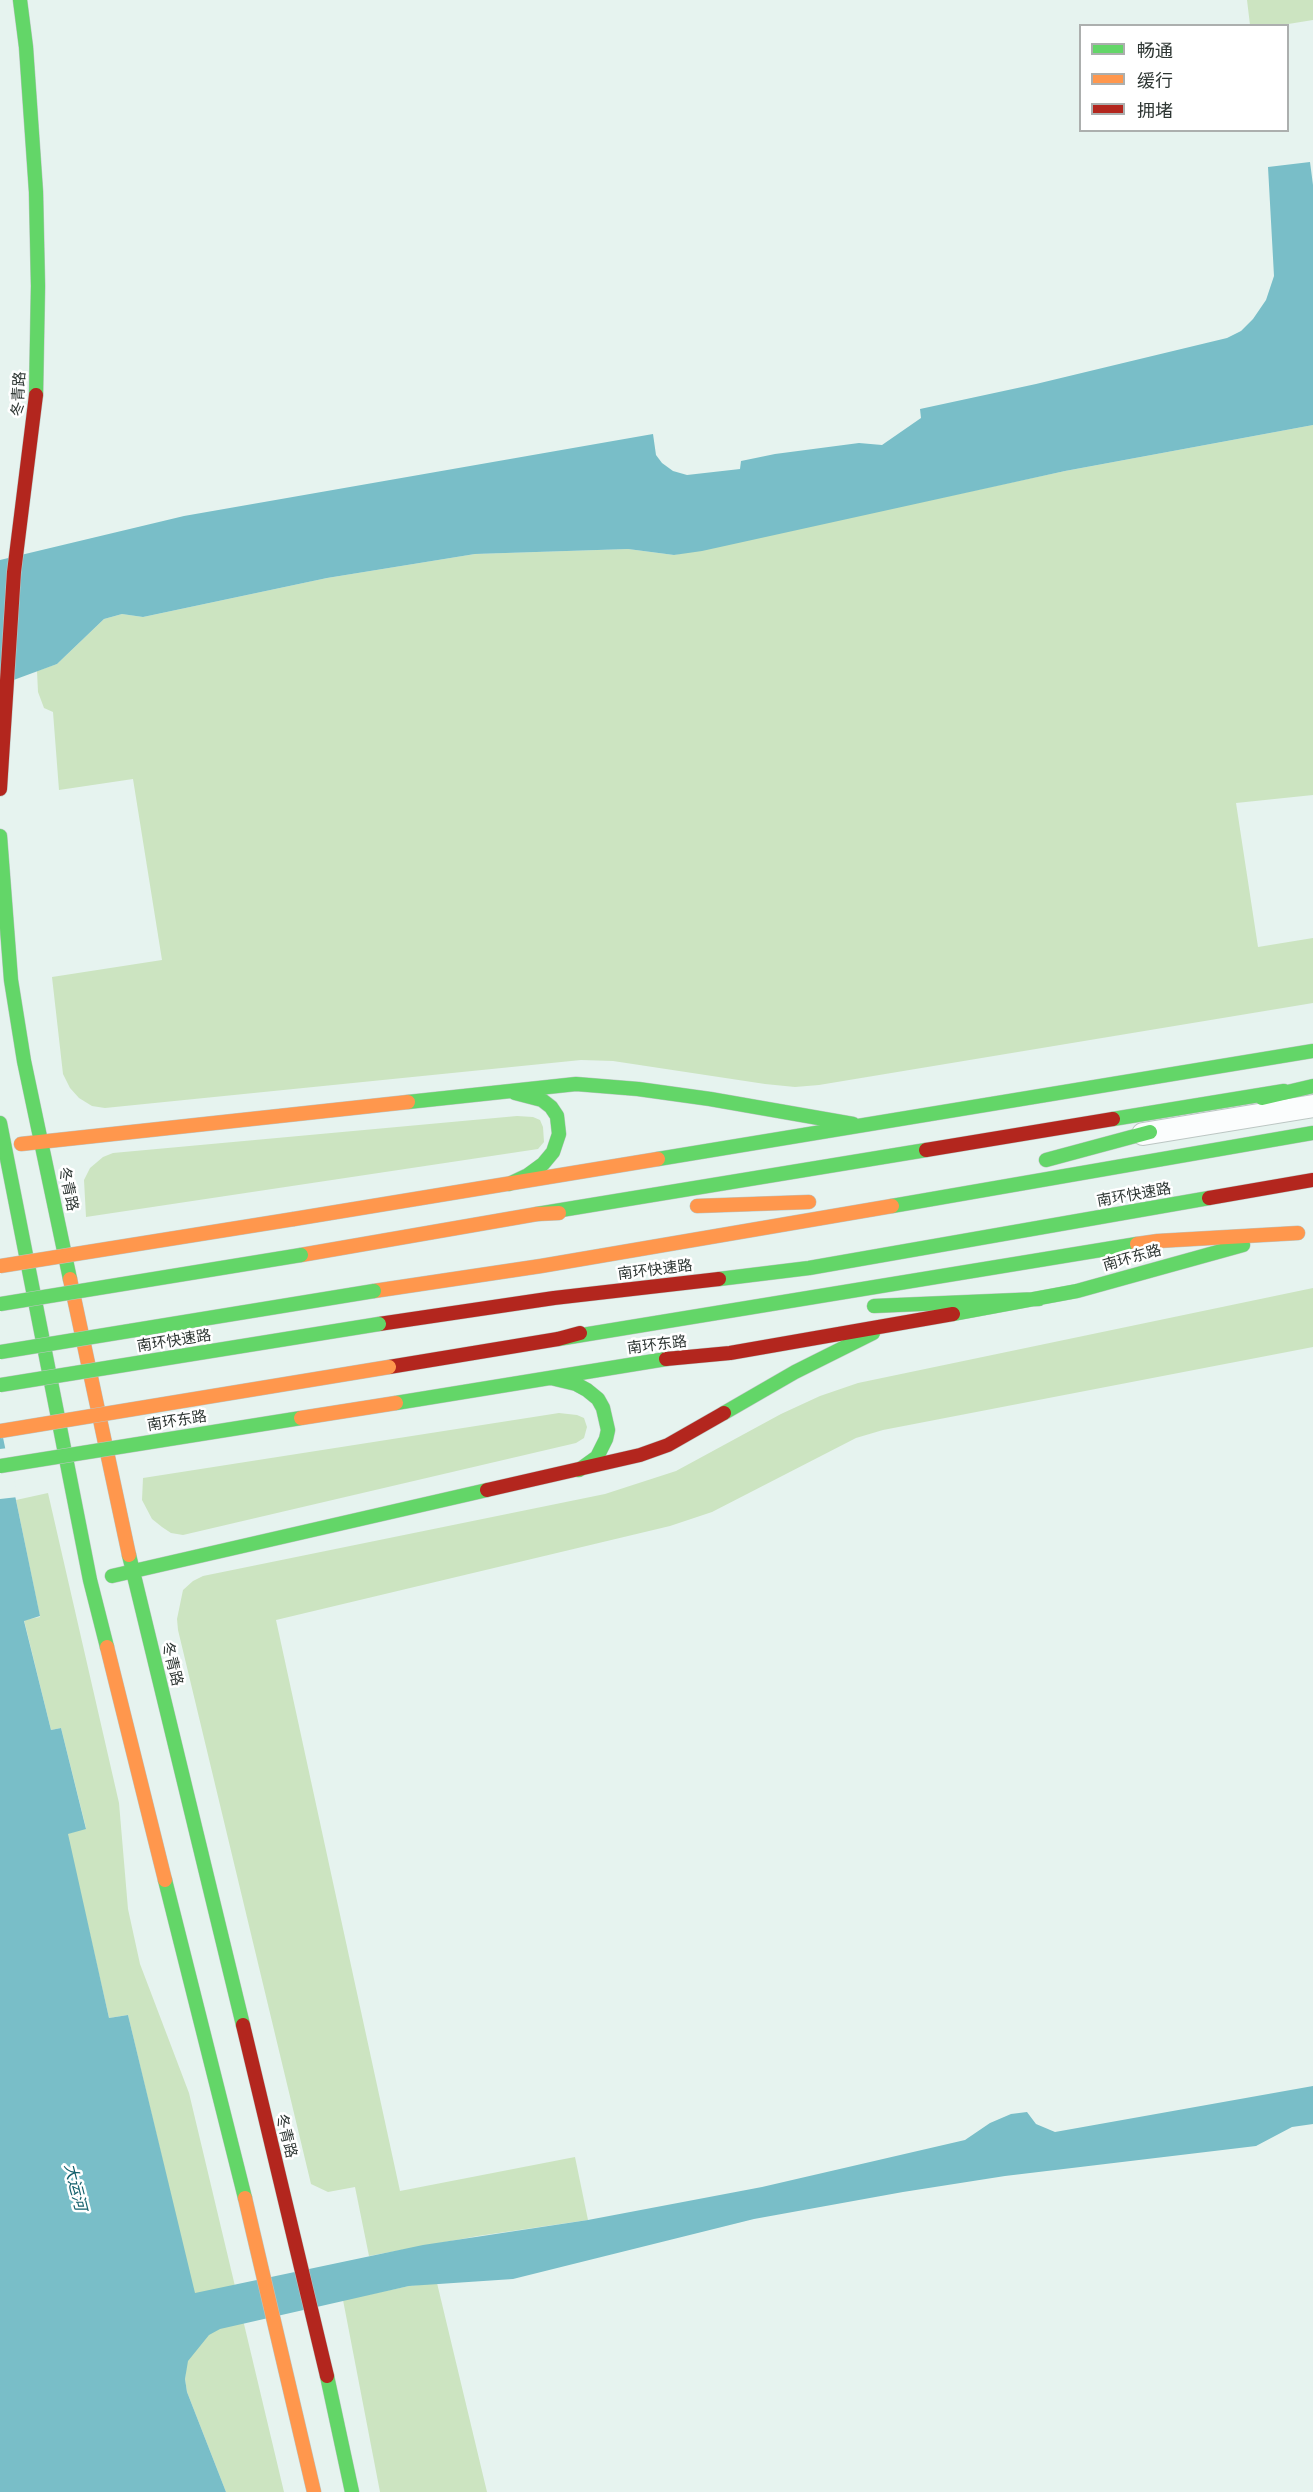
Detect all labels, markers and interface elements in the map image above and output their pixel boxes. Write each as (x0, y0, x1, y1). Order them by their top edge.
legend (1079, 24, 1289, 132)
text: 畅通 (1137, 39, 1173, 62)
text: 缓行 (1137, 69, 1173, 92)
text: 拥堵 (1137, 99, 1173, 122)
street label: 冬青路 (9, 371, 29, 417)
street label: 冬青路 (55, 1165, 81, 1213)
street label: 南环快速路 (1096, 1180, 1172, 1210)
street label: 南环东路 (1101, 1241, 1163, 1275)
street label: 南环快速路 (617, 1256, 693, 1284)
street label: 南环快速路 (136, 1326, 212, 1356)
street label: 南环东路 (626, 1332, 688, 1358)
street label: 南环东路 (146, 1407, 208, 1435)
street label: 冬青路 (158, 1640, 186, 1688)
street label: 冬青路 (272, 2112, 300, 2160)
water label: 大运河 (60, 2161, 90, 2213)

